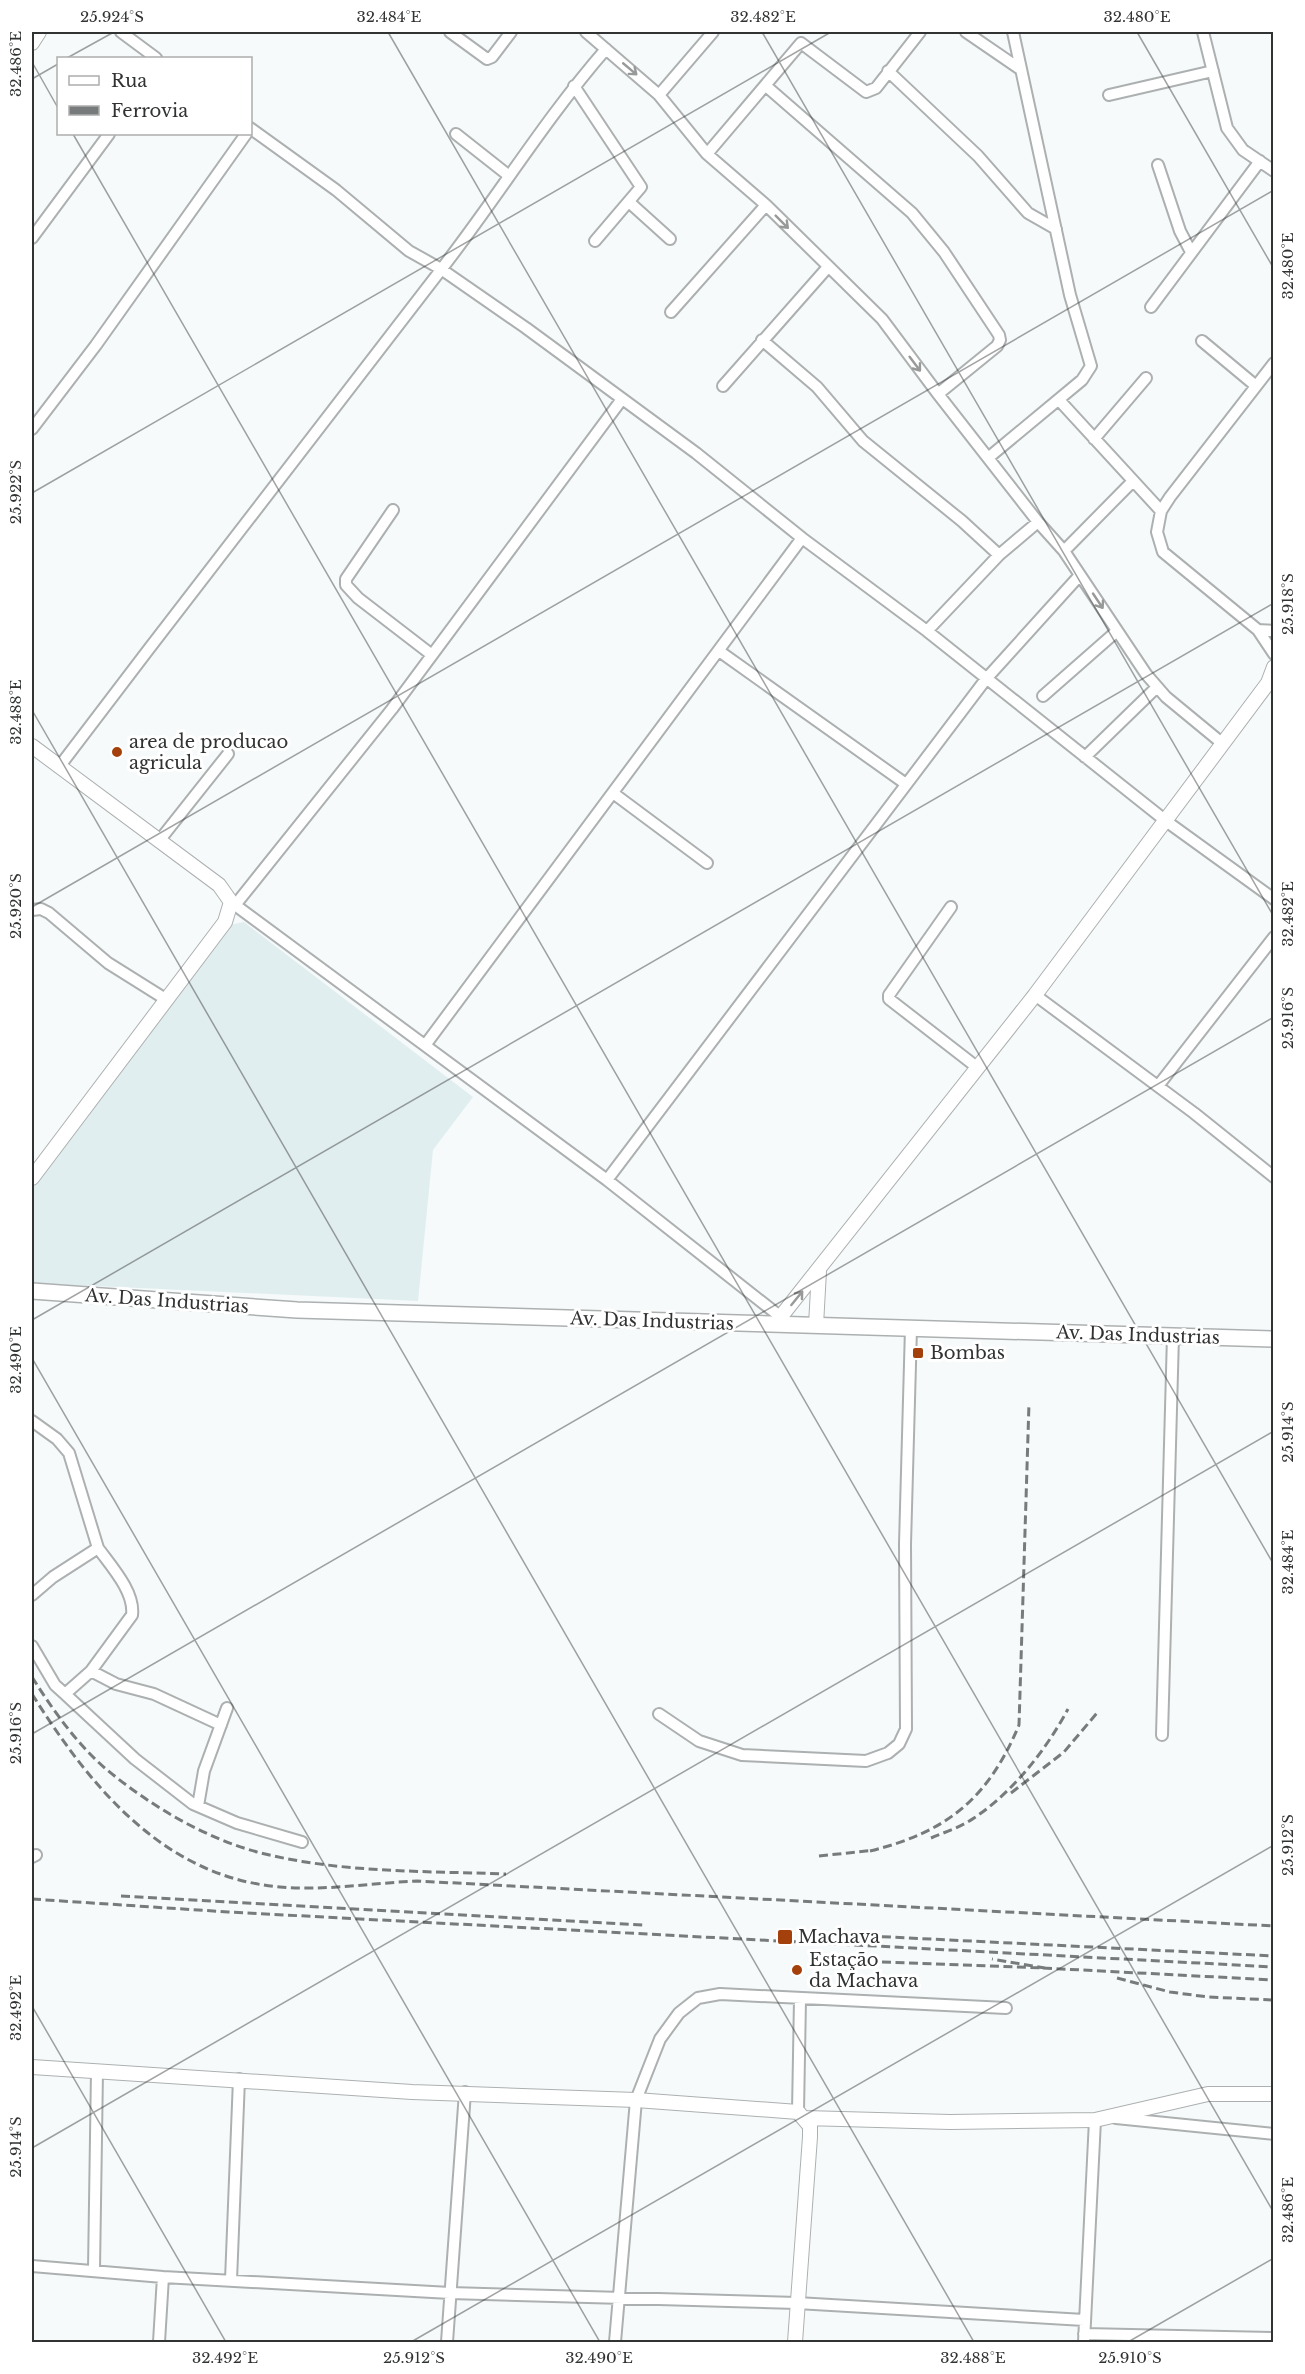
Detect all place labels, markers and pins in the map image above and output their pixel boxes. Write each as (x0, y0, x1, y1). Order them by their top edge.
place label: area de producao agricula (129, 731, 288, 774)
marker: area de producao agricula (110, 745, 124, 759)
place label: Bombas (930, 1342, 1005, 1364)
marker: Bombas (911, 1346, 925, 1360)
place label: Machava (798, 1926, 880, 1948)
marker: Machava (776, 1928, 794, 1946)
place label: Estação da Machava (809, 1949, 918, 1992)
marker: Estação da Machava (790, 1963, 804, 1977)

